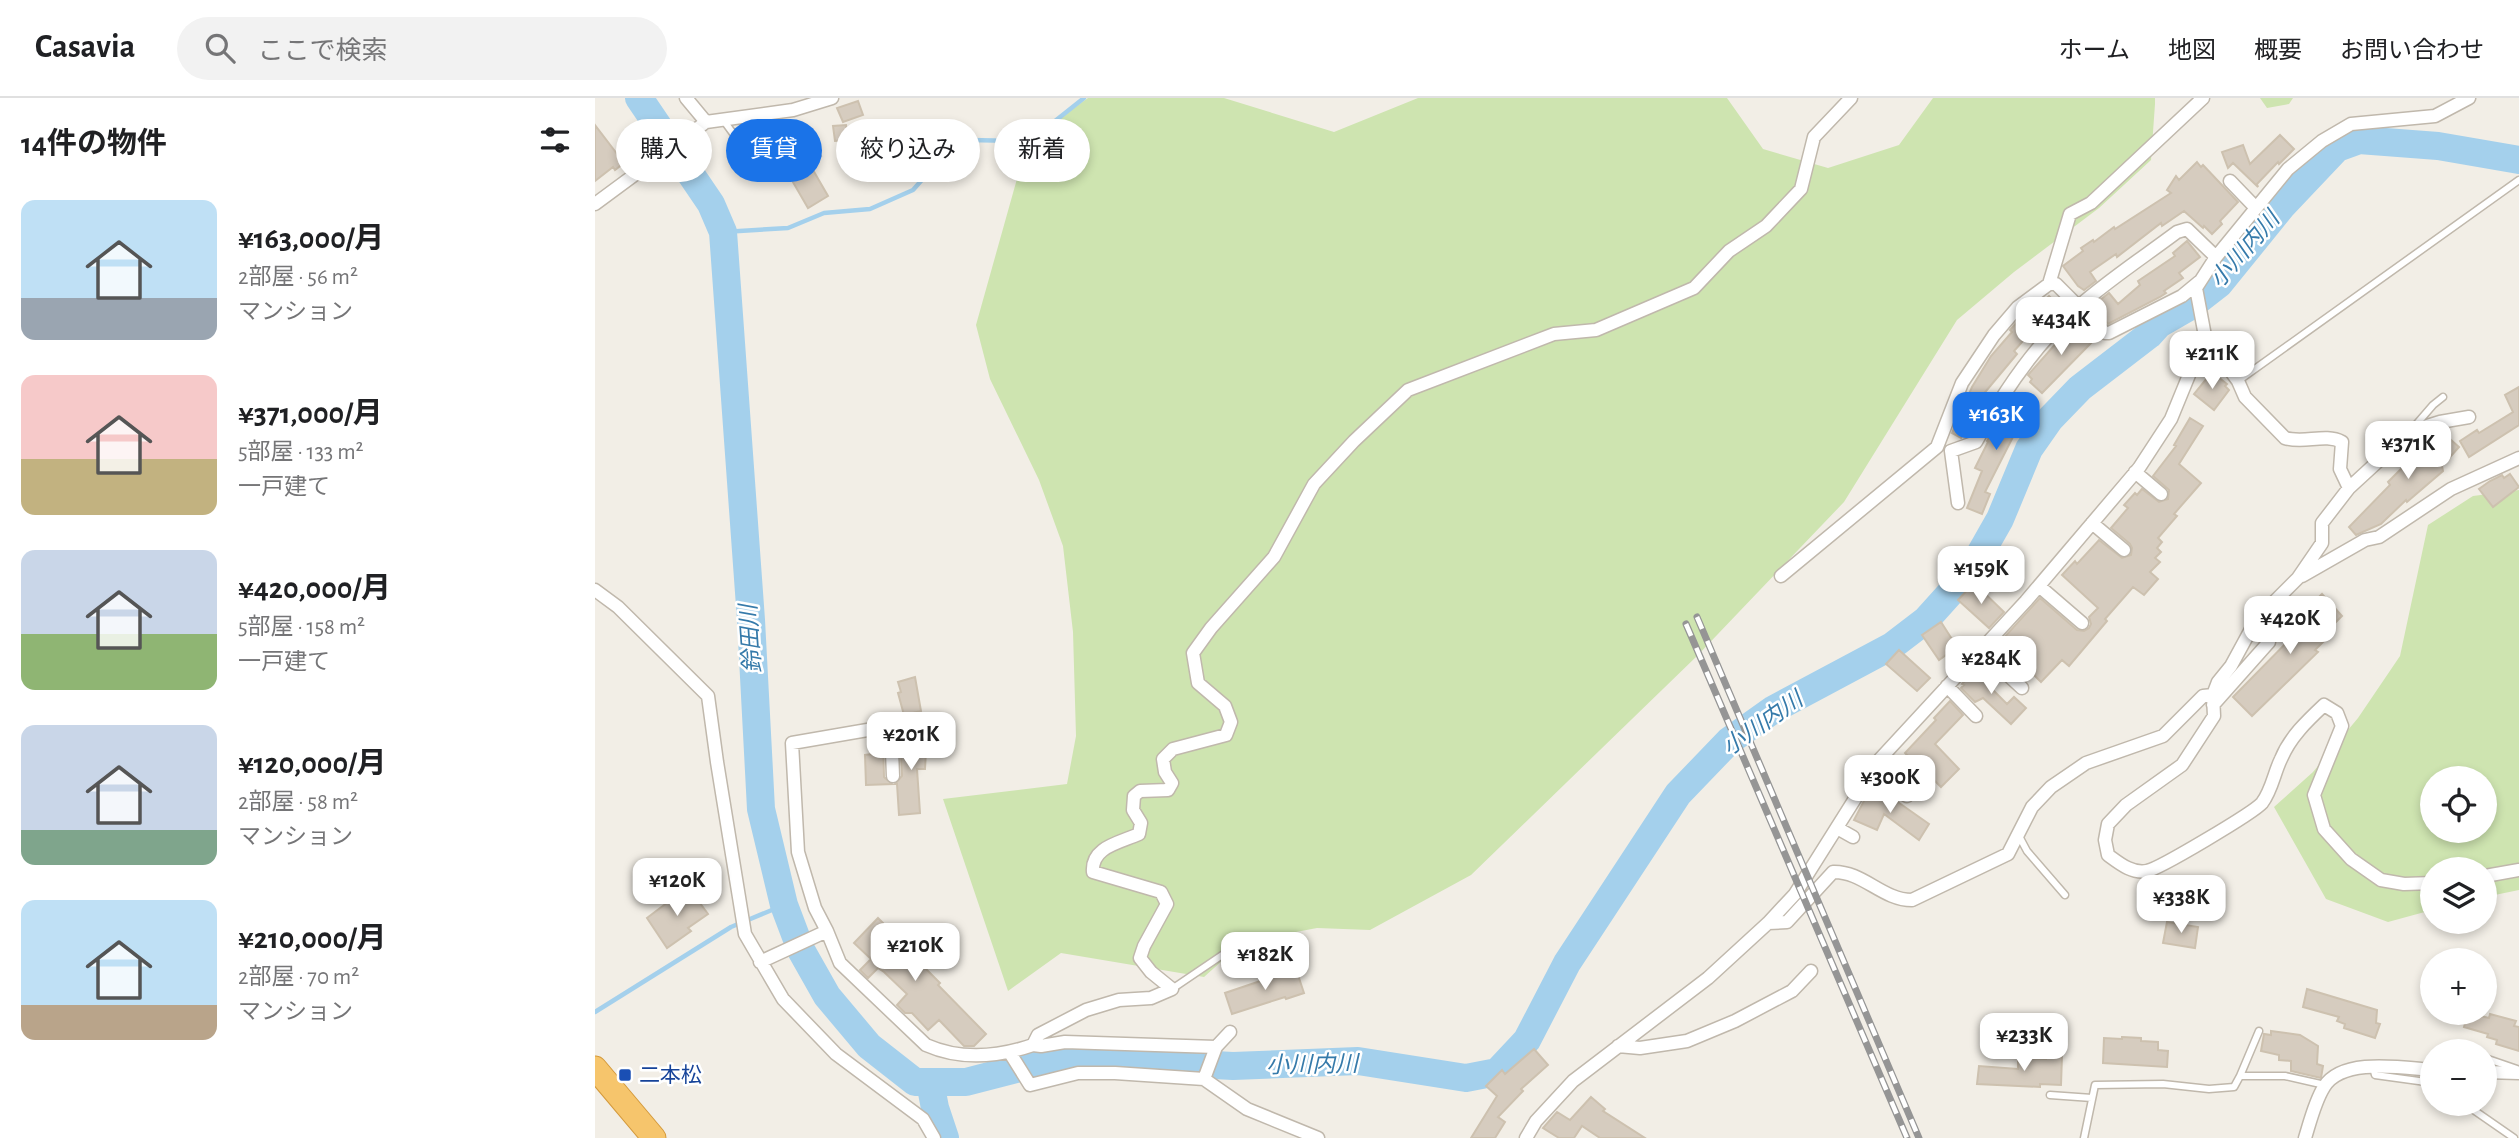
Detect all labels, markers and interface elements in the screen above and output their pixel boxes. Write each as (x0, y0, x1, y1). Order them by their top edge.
search box (177, 17, 667, 80)
icon: search (201, 29, 239, 67)
text: Casavia (35, 31, 135, 64)
text: ここで検索 (257, 38, 387, 64)
text: ホーム (2059, 39, 2130, 63)
text: 地図 (2168, 39, 2216, 63)
text: 概要 (2254, 39, 2302, 63)
text: お問い合わせ (2340, 39, 2484, 63)
chip: 購入 (616, 119, 712, 182)
chip: 賃貸 (726, 119, 822, 182)
chip: 絞り込み (836, 119, 980, 182)
chip: 新着 (994, 119, 1090, 182)
icon: filters (536, 121, 574, 159)
text: 14件の物件 (21, 129, 167, 159)
water label: 小川内川 (2205, 204, 2286, 292)
text: ¥163,000/月 (238, 224, 384, 254)
icon: home (77, 228, 161, 312)
text: 2部屋 · 56 m² (238, 266, 358, 289)
pin: ¥434K (2012, 298, 2110, 357)
text: マンション (238, 301, 353, 324)
text: ¥434K (2032, 308, 2090, 331)
pin: ¥211K (2163, 331, 2261, 391)
text: ¥211K (2186, 342, 2238, 365)
pin: ¥163K (1947, 392, 2045, 452)
text: ¥371,000/月 (238, 399, 383, 429)
icon: home (77, 403, 161, 487)
text: ¥163K (1969, 403, 2023, 426)
pin: ¥371K (2359, 422, 2457, 481)
text: ¥371K (2381, 432, 2435, 455)
text: 5部屋 · 133 m² (238, 441, 364, 464)
text: 一戸建て (238, 476, 330, 499)
pin: ¥159K (1932, 546, 2030, 606)
text: ¥159K (1954, 557, 2008, 580)
text: ¥420,000/月 (238, 574, 391, 604)
icon: home (77, 578, 161, 662)
pin: ¥420K (2241, 596, 2339, 656)
water label: 鈴田川 (735, 601, 765, 674)
text: ¥420K (2260, 607, 2320, 630)
text: 5部屋 · 158 m² (238, 616, 365, 639)
pin: ¥284K (1942, 636, 2040, 696)
text: ¥284K (1961, 647, 2021, 670)
text: 一戸建て (238, 651, 330, 674)
water label: 小川内川 (1717, 685, 1810, 760)
pin: ¥201K (862, 712, 960, 772)
text: ¥201K (883, 723, 939, 746)
text: ¥120,000/月 (238, 749, 387, 779)
icon: home (77, 753, 161, 837)
pin: ¥300K (1841, 756, 1939, 815)
text: ¥300K (1860, 766, 1920, 789)
map controls (2420, 766, 2497, 1116)
button: locate (2420, 766, 2497, 843)
text: 2部屋 · 58 m² (238, 791, 358, 814)
text: マンション (238, 826, 353, 849)
button: layers (2420, 857, 2497, 934)
pin: ¥120K (628, 858, 726, 918)
text: ¥120K (649, 869, 705, 892)
pin: ¥338K (2132, 876, 2230, 935)
text: ¥338K (2153, 886, 2209, 909)
text: ¥210,000/月 (238, 924, 387, 954)
pin: ¥210K (866, 924, 964, 983)
icon: home (77, 928, 161, 1012)
pin: ¥182K (1216, 932, 1314, 992)
text: ¥210K (887, 934, 943, 957)
text: ¥182K (1237, 943, 1293, 966)
button: + (2420, 948, 2497, 1025)
text: 2部屋 · 70 m² (238, 966, 359, 989)
text: マンション (238, 1001, 353, 1024)
pin: ¥233K (1975, 1014, 2073, 1073)
text: ¥233K (1996, 1024, 2052, 1047)
button: − (2420, 1039, 2497, 1116)
water label: 小川内川 (1266, 1051, 1361, 1078)
place label: 二本松 (639, 1064, 702, 1086)
marker: 二本松 (617, 1067, 633, 1083)

